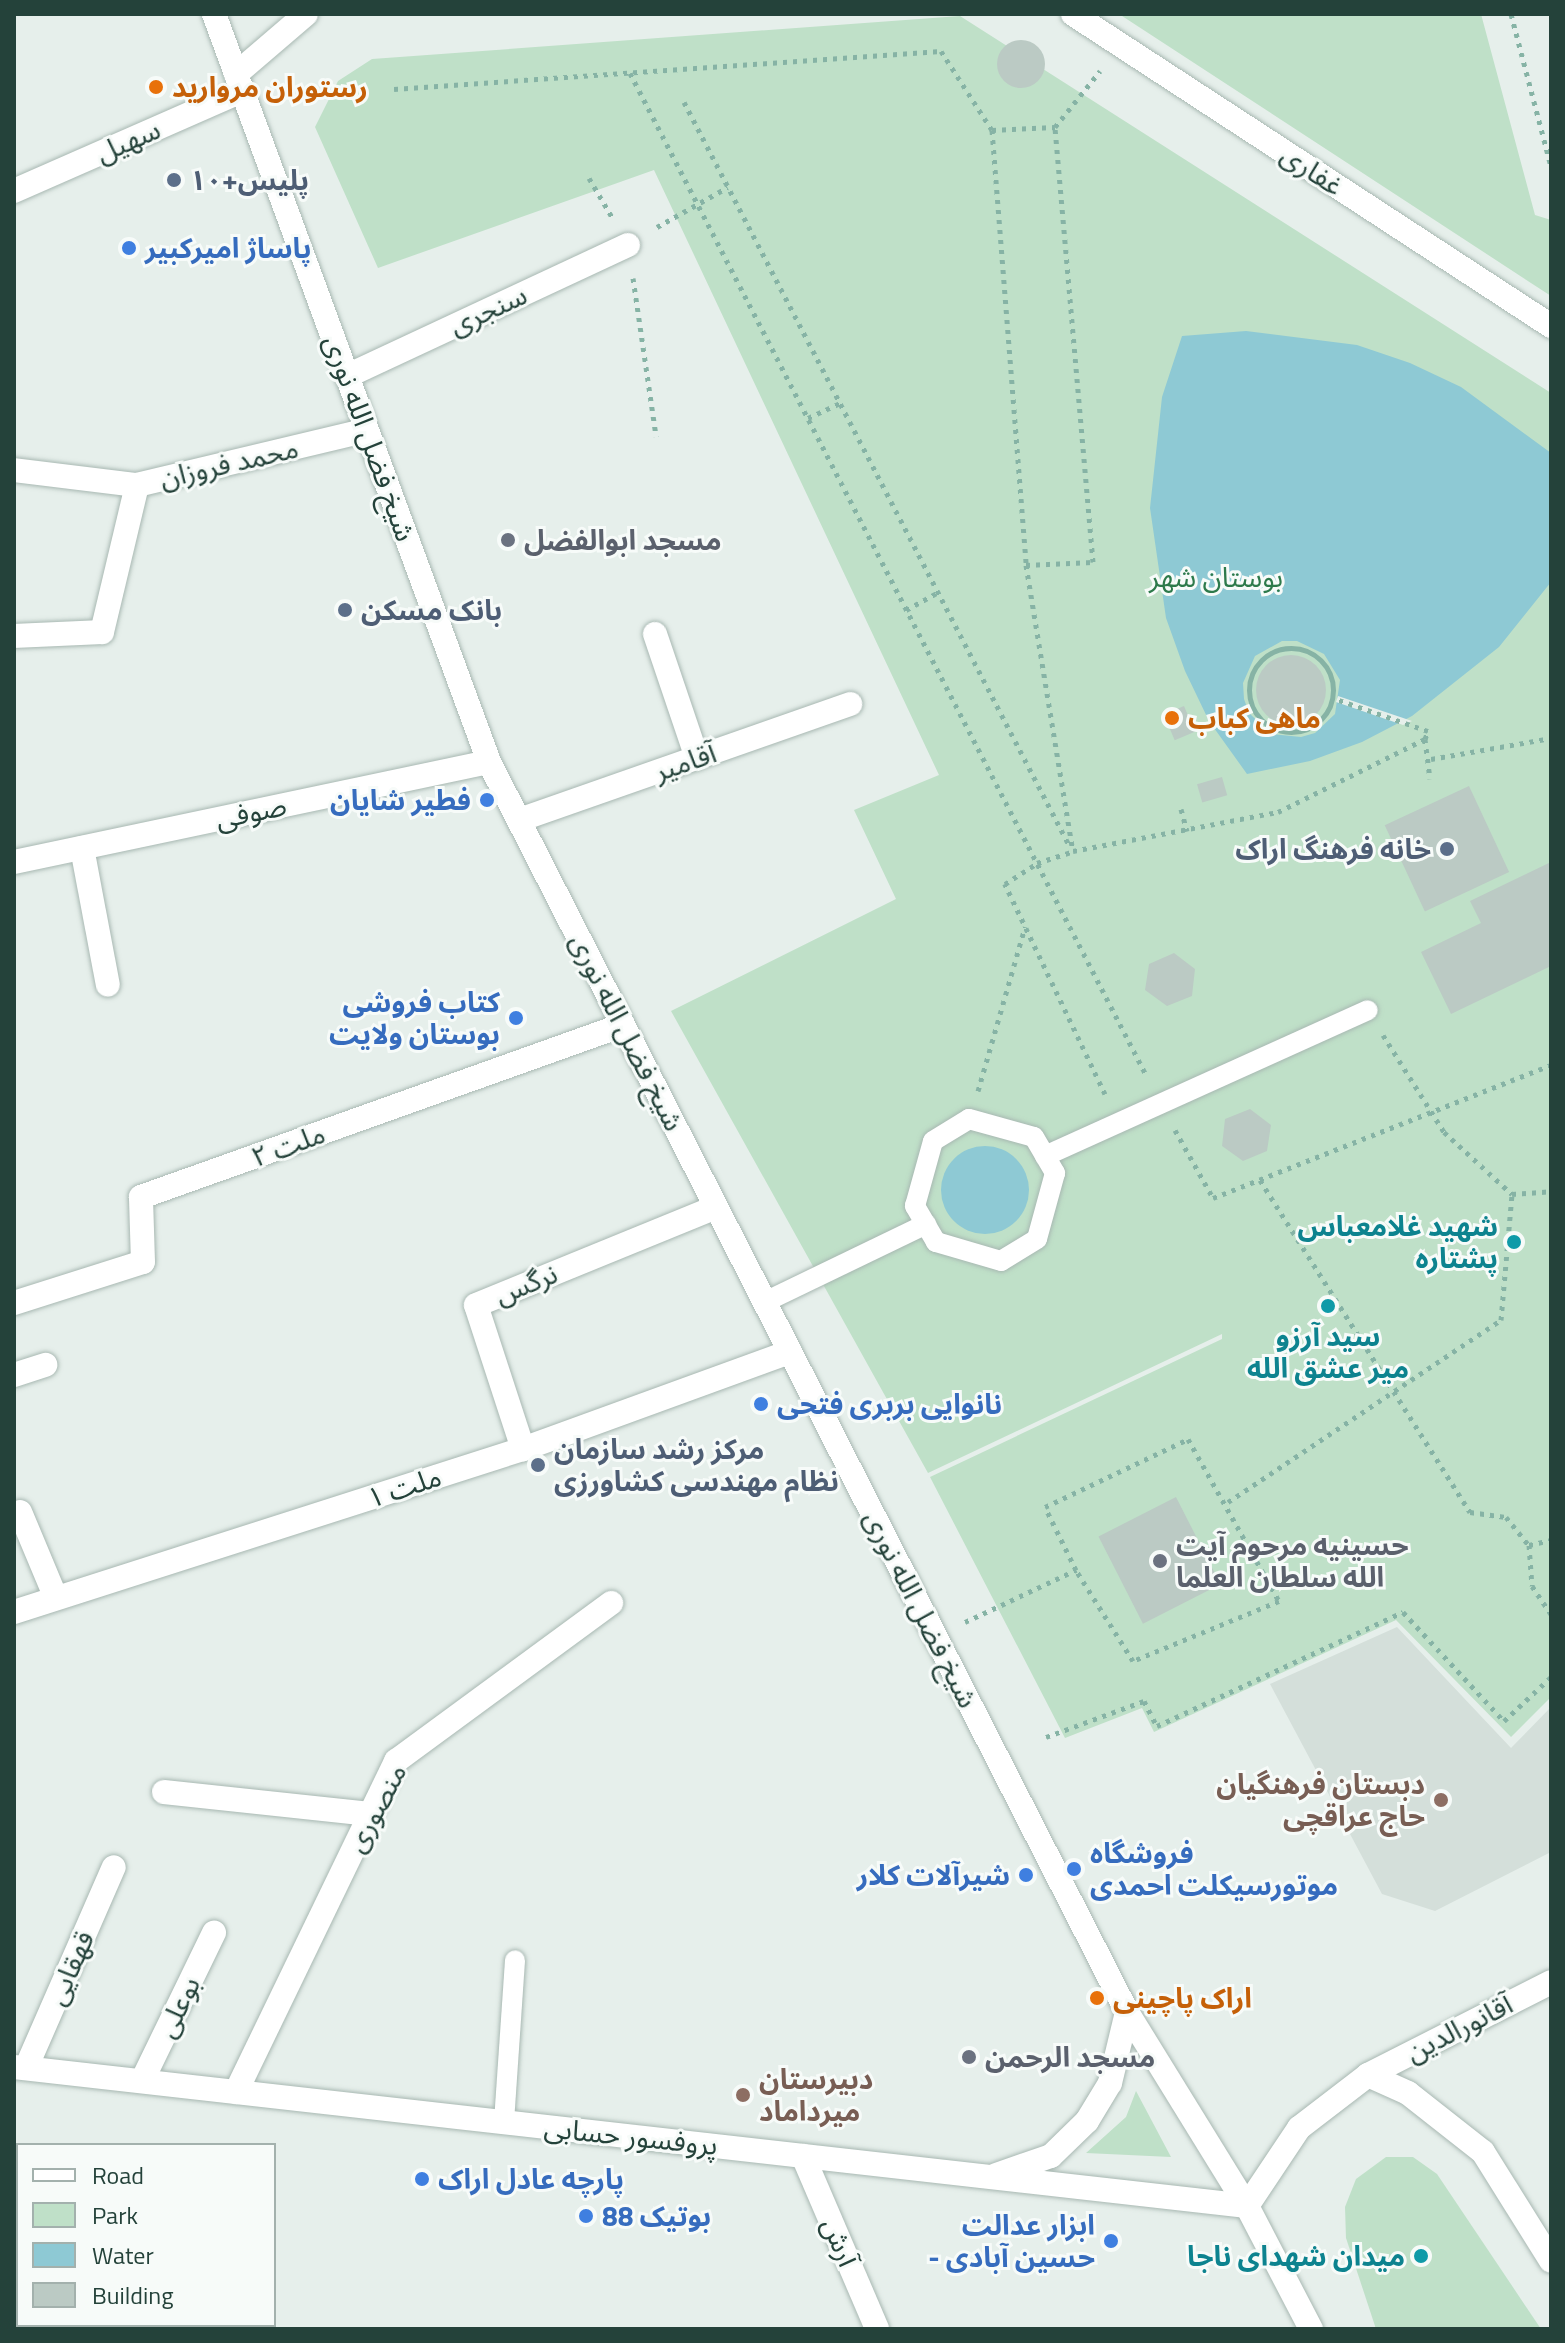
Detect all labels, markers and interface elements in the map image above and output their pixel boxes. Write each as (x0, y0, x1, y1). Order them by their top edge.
place label: رستوران مروارید (172, 70, 368, 104)
marker: رستوران مروارید (147, 78, 165, 96)
street label: سهیل (91, 112, 165, 170)
street label: غفاری (1274, 137, 1350, 203)
place label: پلیس+۱۰ (190, 163, 309, 197)
marker: پلیس+۱۰ (165, 171, 183, 189)
place label: پاساژ امیرکبیر (145, 231, 311, 265)
marker: پاساژ امیرکبیر (120, 239, 138, 257)
street label: سنجری (444, 277, 532, 343)
street label: شیخ فضل الله نوری (317, 330, 423, 546)
street label: محمد فروزان (156, 431, 302, 495)
place label: مسجد ابوالفضل (524, 523, 722, 557)
marker: مسجد ابوالفضل (499, 531, 517, 549)
park label: بوستان شهر (1149, 560, 1283, 594)
place label: بانک مسکن (361, 593, 502, 627)
marker: بانک مسکن (336, 601, 354, 619)
place label: ماهی کباب (1188, 701, 1321, 735)
marker: ماهی کباب (1163, 709, 1181, 727)
street label: آقامیر (650, 736, 720, 788)
place label: فطیر شایان (330, 783, 471, 817)
street label: صوفی (212, 788, 290, 836)
marker: فطیر شایان (478, 791, 496, 809)
place label: خانه فرهنگ اراک (1235, 832, 1431, 866)
marker: خانه فرهنگ اراک (1438, 840, 1456, 858)
street label: شیخ فضل الله نوری (563, 928, 691, 1136)
place label: کتاب فروشی بوستان ولایت (329, 985, 500, 1051)
marker: کتاب فروشی بوستان ولایت (507, 1009, 525, 1027)
street label: ملت ۲ (247, 1116, 329, 1174)
place label: شهید غلامعباس پشتاره (1297, 1209, 1498, 1275)
marker: شهید غلامعباس پشتاره (1505, 1233, 1523, 1251)
street label: نرگس (490, 1256, 562, 1312)
marker: سید آرزو میر عشق الله (1319, 1297, 1337, 1315)
place label: سید آرزو میر عشق الله (1247, 1319, 1409, 1385)
place label: نانوایی بربری فتحی (777, 1387, 1002, 1421)
marker: نانوایی بربری فتحی (752, 1395, 770, 1413)
place label: مرکز رشد سازمان نظام مهندسی کشاورزی (554, 1432, 839, 1498)
marker: مرکز رشد سازمان نظام مهندسی کشاورزی (529, 1456, 547, 1474)
street label: ملت ۱ (363, 1459, 445, 1515)
street label: شیخ فضل الله نوری (857, 1505, 985, 1713)
place label: حسینیه مرحوم آیت الله سلطان العلما (1176, 1528, 1409, 1594)
marker: حسینیه مرحوم آیت الله سلطان العلما (1151, 1552, 1169, 1570)
street label: منصوری (339, 1758, 413, 1858)
place label: دبستان فرهنگیان حاج عراقچی (1216, 1767, 1425, 1833)
marker: دبستان فرهنگیان حاج عراقچی (1432, 1791, 1450, 1809)
place label: فروشگاه موتورسیکلت احمدی (1090, 1836, 1338, 1902)
place label: شیرآلات کلار (857, 1858, 1010, 1892)
marker: فروشگاه موتورسیکلت احمدی (1065, 1860, 1083, 1878)
marker: شیرآلات کلار (1017, 1866, 1035, 1884)
street label: قهقایی (39, 1926, 101, 2010)
street label: بوعلی (149, 1971, 207, 2043)
place label: اراک پاچینی (1113, 1981, 1252, 2015)
street label: آقانورالدین (1400, 1987, 1518, 2069)
marker: اراک پاچینی (1088, 1989, 1106, 2007)
place label: مسجد الرحمن (985, 2040, 1155, 2074)
marker: مسجد الرحمن (960, 2048, 978, 2066)
place label: دبیرستان میرداماد (759, 2062, 873, 2128)
marker: دبیرستان میرداماد (734, 2086, 752, 2104)
street label: پروفسور حسابی (542, 2110, 720, 2162)
legend (16, 2143, 276, 2327)
text: Road (92, 2157, 144, 2193)
place label: پارچه عادل اراک (438, 2162, 624, 2196)
marker: پارچه عادل اراک (413, 2170, 431, 2188)
text: Park (92, 2197, 138, 2233)
place label: بوتیک 88 (602, 2199, 711, 2233)
marker: بوتیک 88 (577, 2207, 595, 2225)
place label: ابزار عدالت - حسین آبادی (928, 2208, 1095, 2274)
street label: آرش (815, 2212, 865, 2272)
marker: ابزار عدالت - حسین آبادی (1102, 2232, 1120, 2250)
text: Water (92, 2237, 154, 2273)
place label: میدان شهدای ناجا (1187, 2239, 1405, 2273)
marker: میدان شهدای ناجا (1412, 2247, 1430, 2265)
text: Building (92, 2277, 174, 2313)

